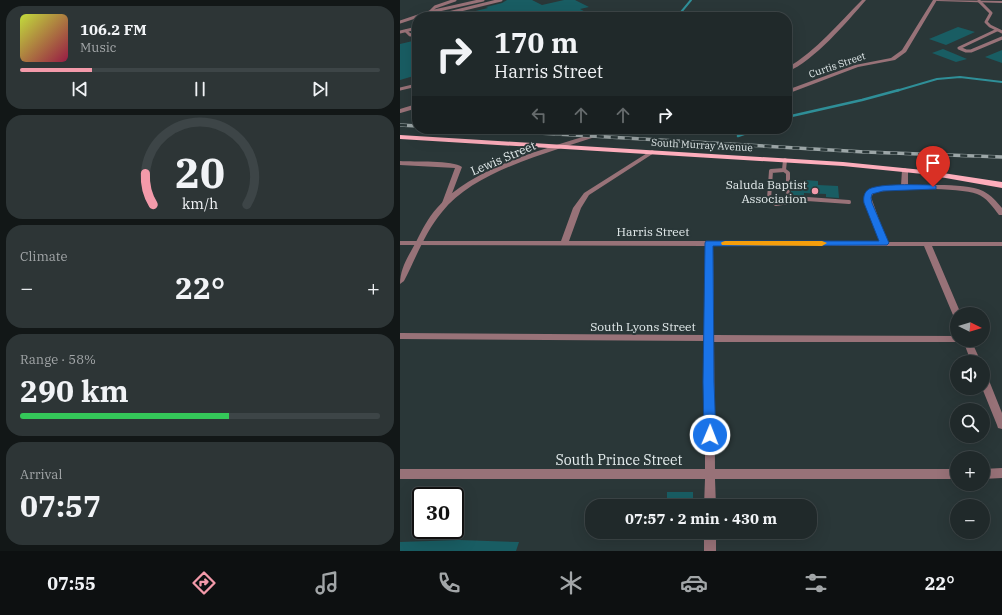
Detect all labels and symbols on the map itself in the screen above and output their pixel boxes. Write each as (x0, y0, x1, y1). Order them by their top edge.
street label: Curtis Street (807, 49, 868, 81)
street label: South Murray Avenue (651, 136, 753, 154)
street label: Lewis Street (468, 138, 538, 178)
pin (916, 146, 950, 187)
place label: Saluda Baptist Association (726, 177, 807, 206)
marker: Saluda Baptist Association (810, 186, 820, 196)
street label: Harris Street (617, 224, 689, 239)
north arrow (950, 307, 990, 347)
street label: South Lyons Street (590, 319, 696, 334)
position arrow (689, 414, 731, 456)
street label: South Prince Street (555, 451, 683, 469)
speed limit sign: 30 (412, 487, 464, 539)

